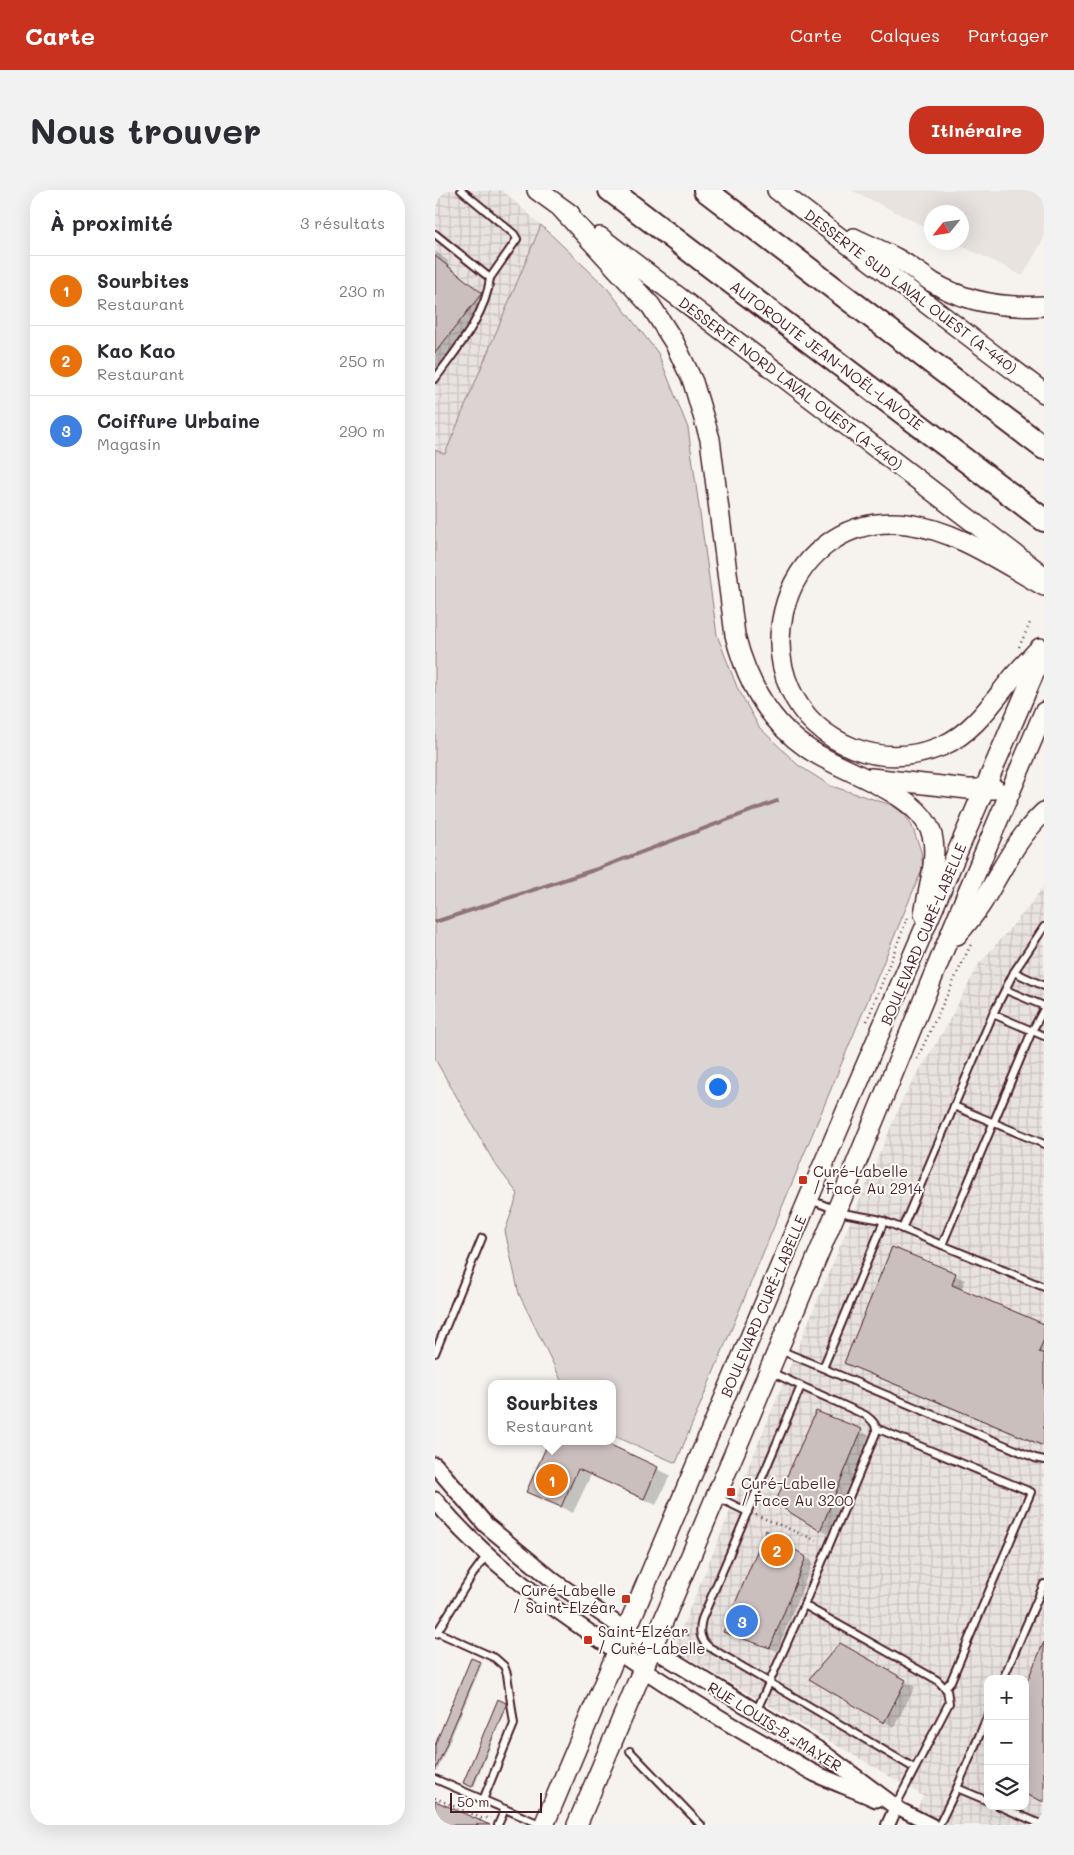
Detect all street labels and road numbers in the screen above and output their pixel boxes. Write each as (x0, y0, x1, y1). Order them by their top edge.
street label: DESSERTE SUD LAVAL OUEST (A-440) (800, 204, 1022, 378)
street label: AUTOROUTE JEAN-NOËL-LAVOIE (726, 276, 928, 435)
street label: DESSERTE NORD LAVAL OUEST (A-440) (675, 292, 907, 474)
street label: BOULEVARD CURÉ-LABELLE (876, 840, 971, 1028)
street label: BOULEVARD CURÉ-LABELLE (716, 1212, 811, 1400)
street label: RUE LOUIS-B.-MAYER (704, 1677, 846, 1775)

